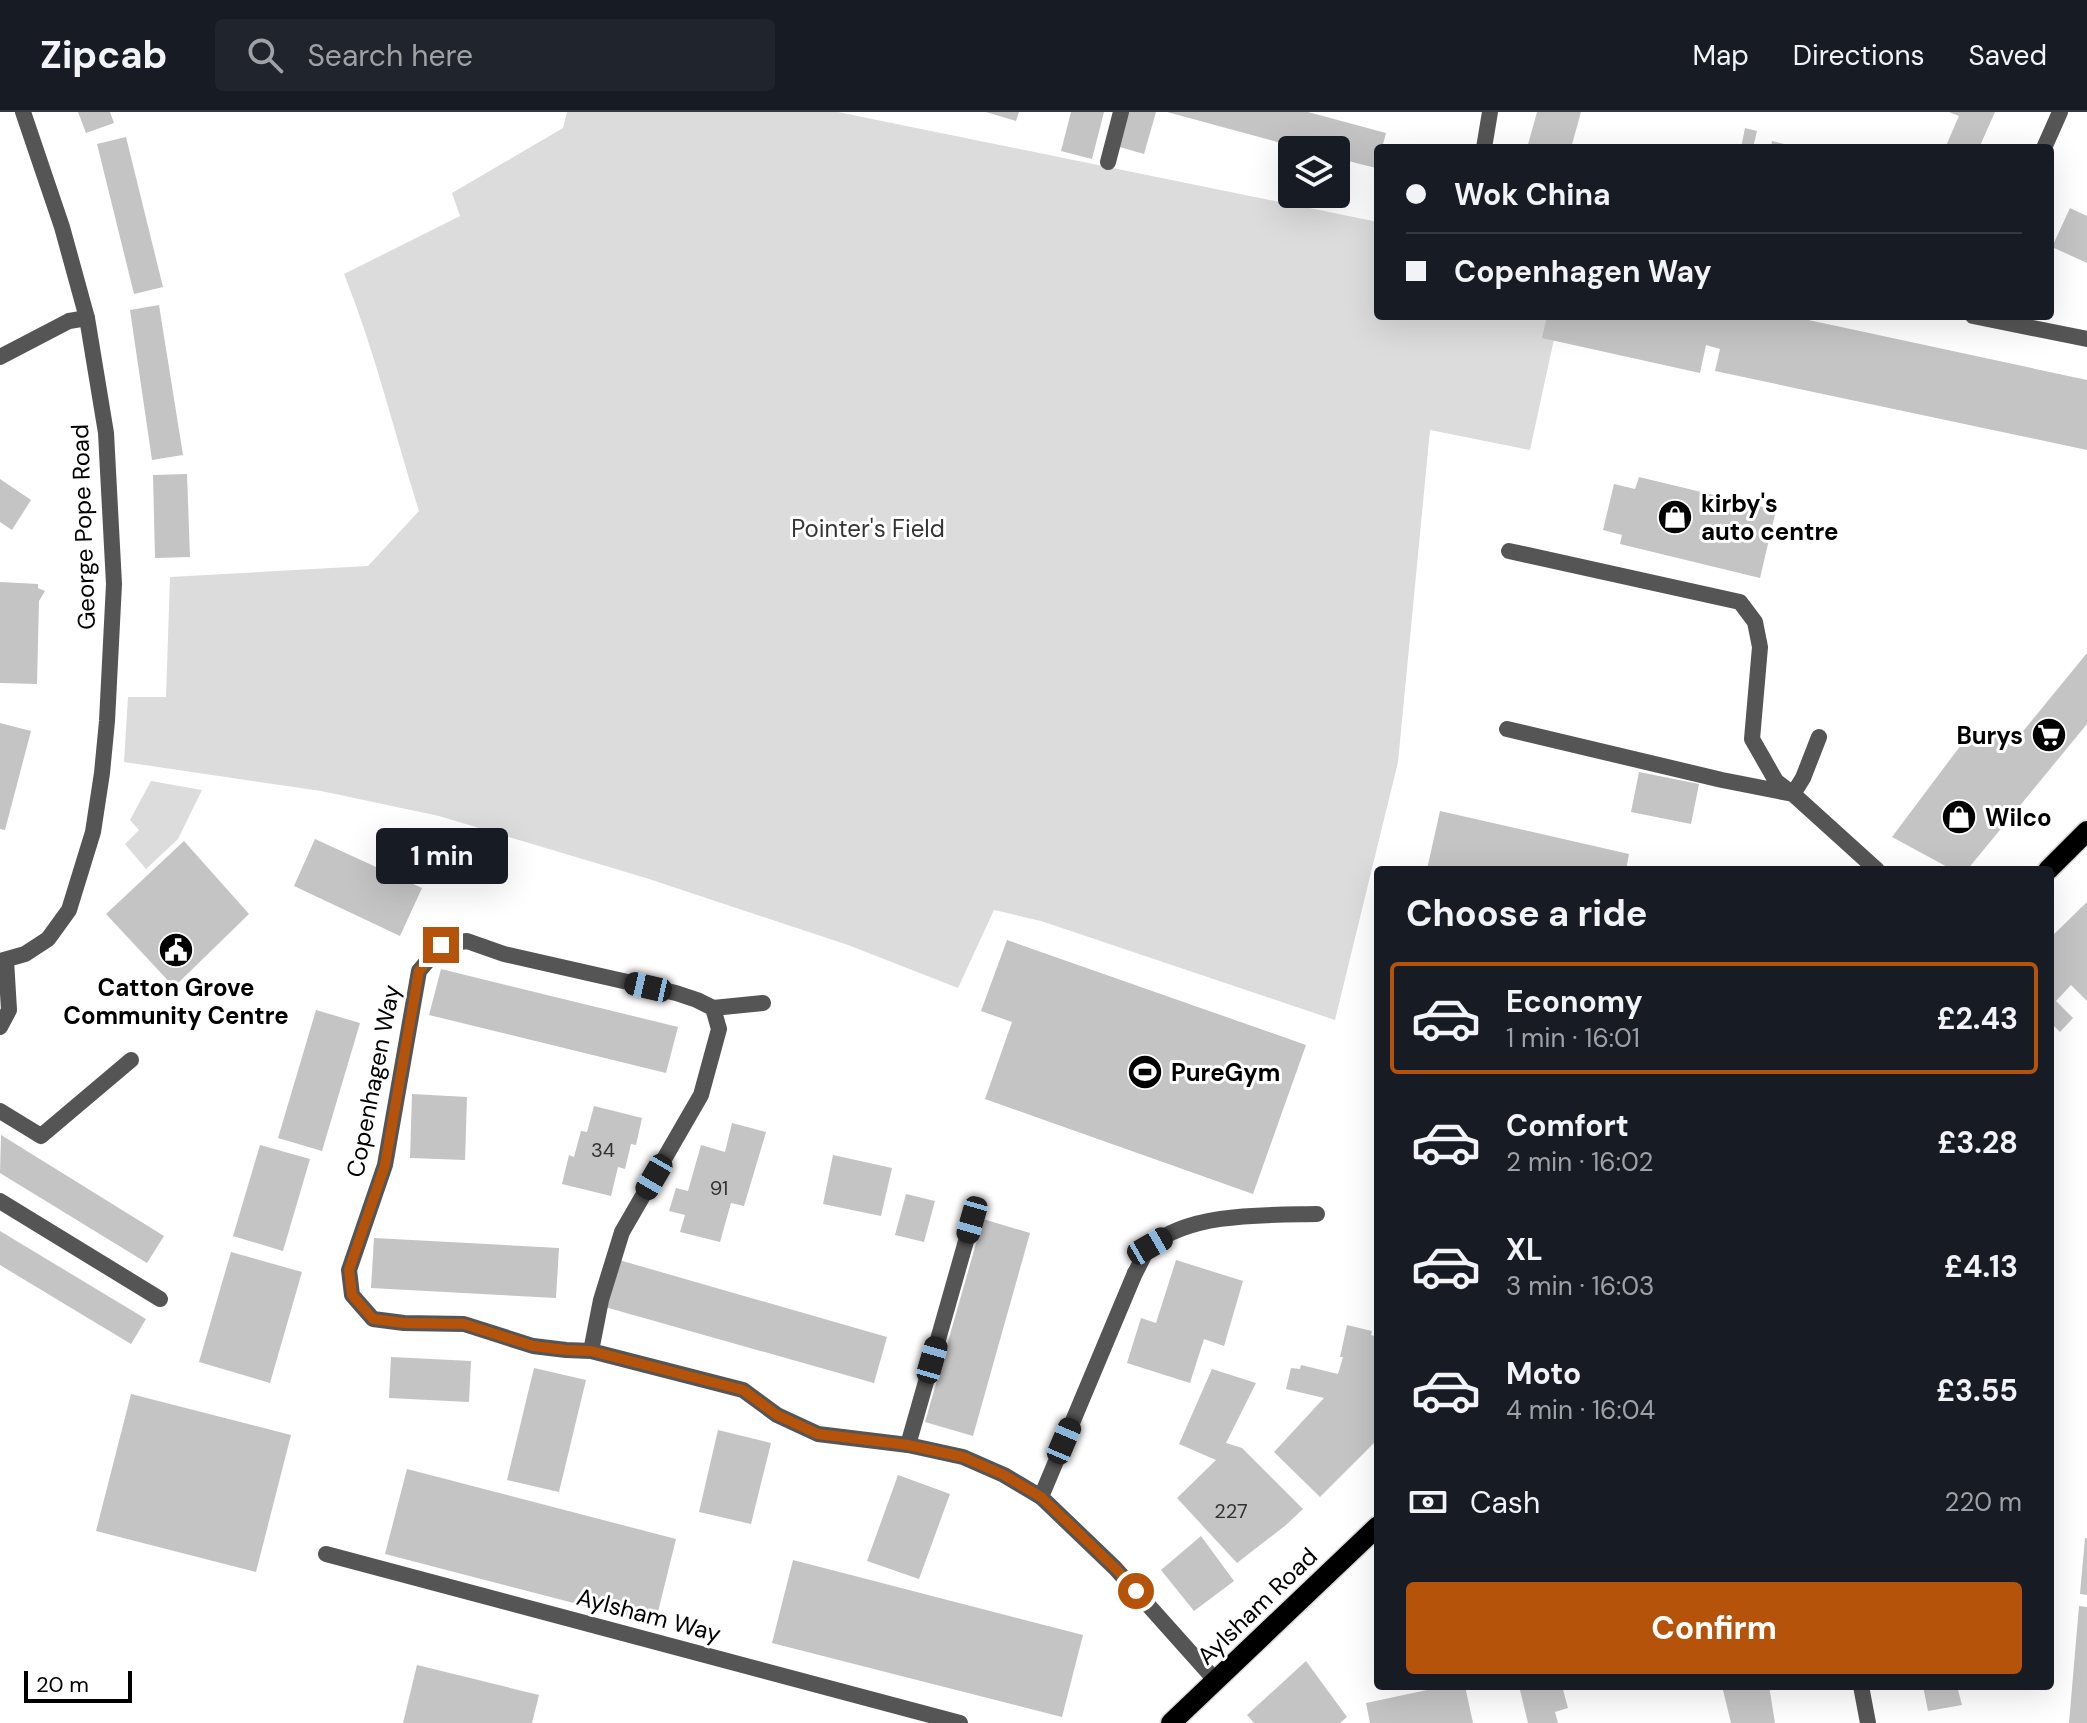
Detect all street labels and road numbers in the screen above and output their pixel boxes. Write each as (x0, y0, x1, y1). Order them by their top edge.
street label: George Pope Road (64, 424, 102, 630)
street label: Copenhagen Way (339, 982, 407, 1180)
street label: Aylsham Road (1190, 1541, 1324, 1671)
street label: Aylsham Way (574, 1581, 724, 1649)

